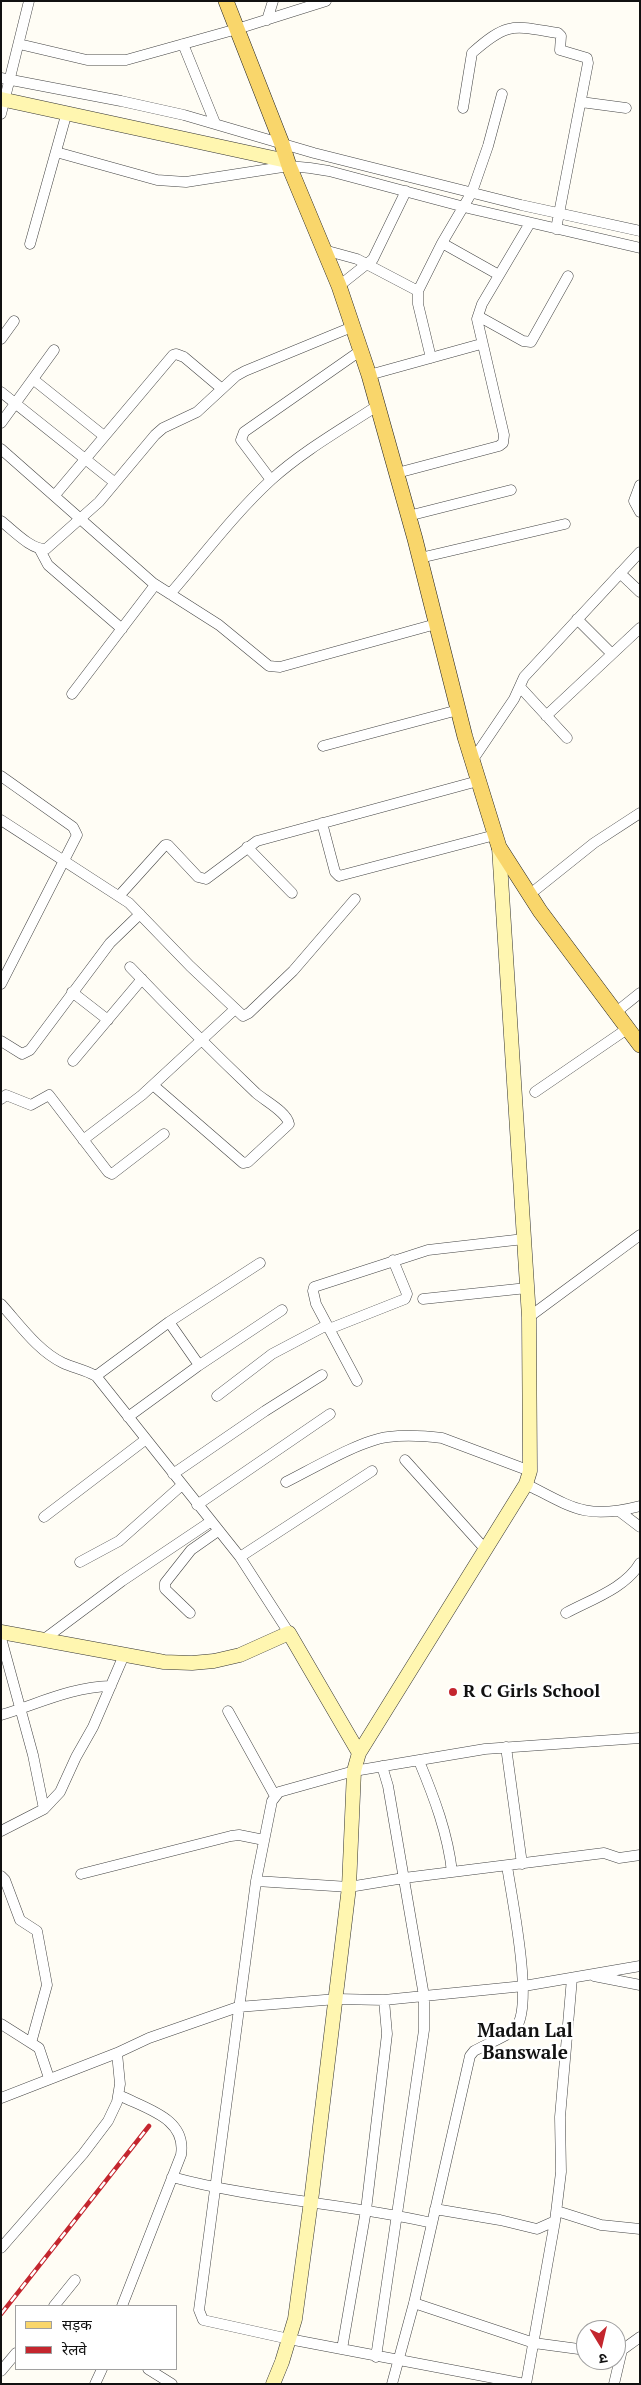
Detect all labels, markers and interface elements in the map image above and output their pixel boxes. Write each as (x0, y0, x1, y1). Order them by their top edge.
place label: R C Girls School (463, 1681, 600, 1703)
marker: R C Girls School (447, 1686, 459, 1698)
district label: Madan Lal Banswale (477, 2021, 573, 2065)
legend (15, 2305, 178, 2370)
text: सड़क (62, 2314, 92, 2334)
north arrow (576, 2320, 626, 2370)
text: रेलवे (62, 2339, 87, 2359)
text: उ (598, 2349, 609, 2369)

